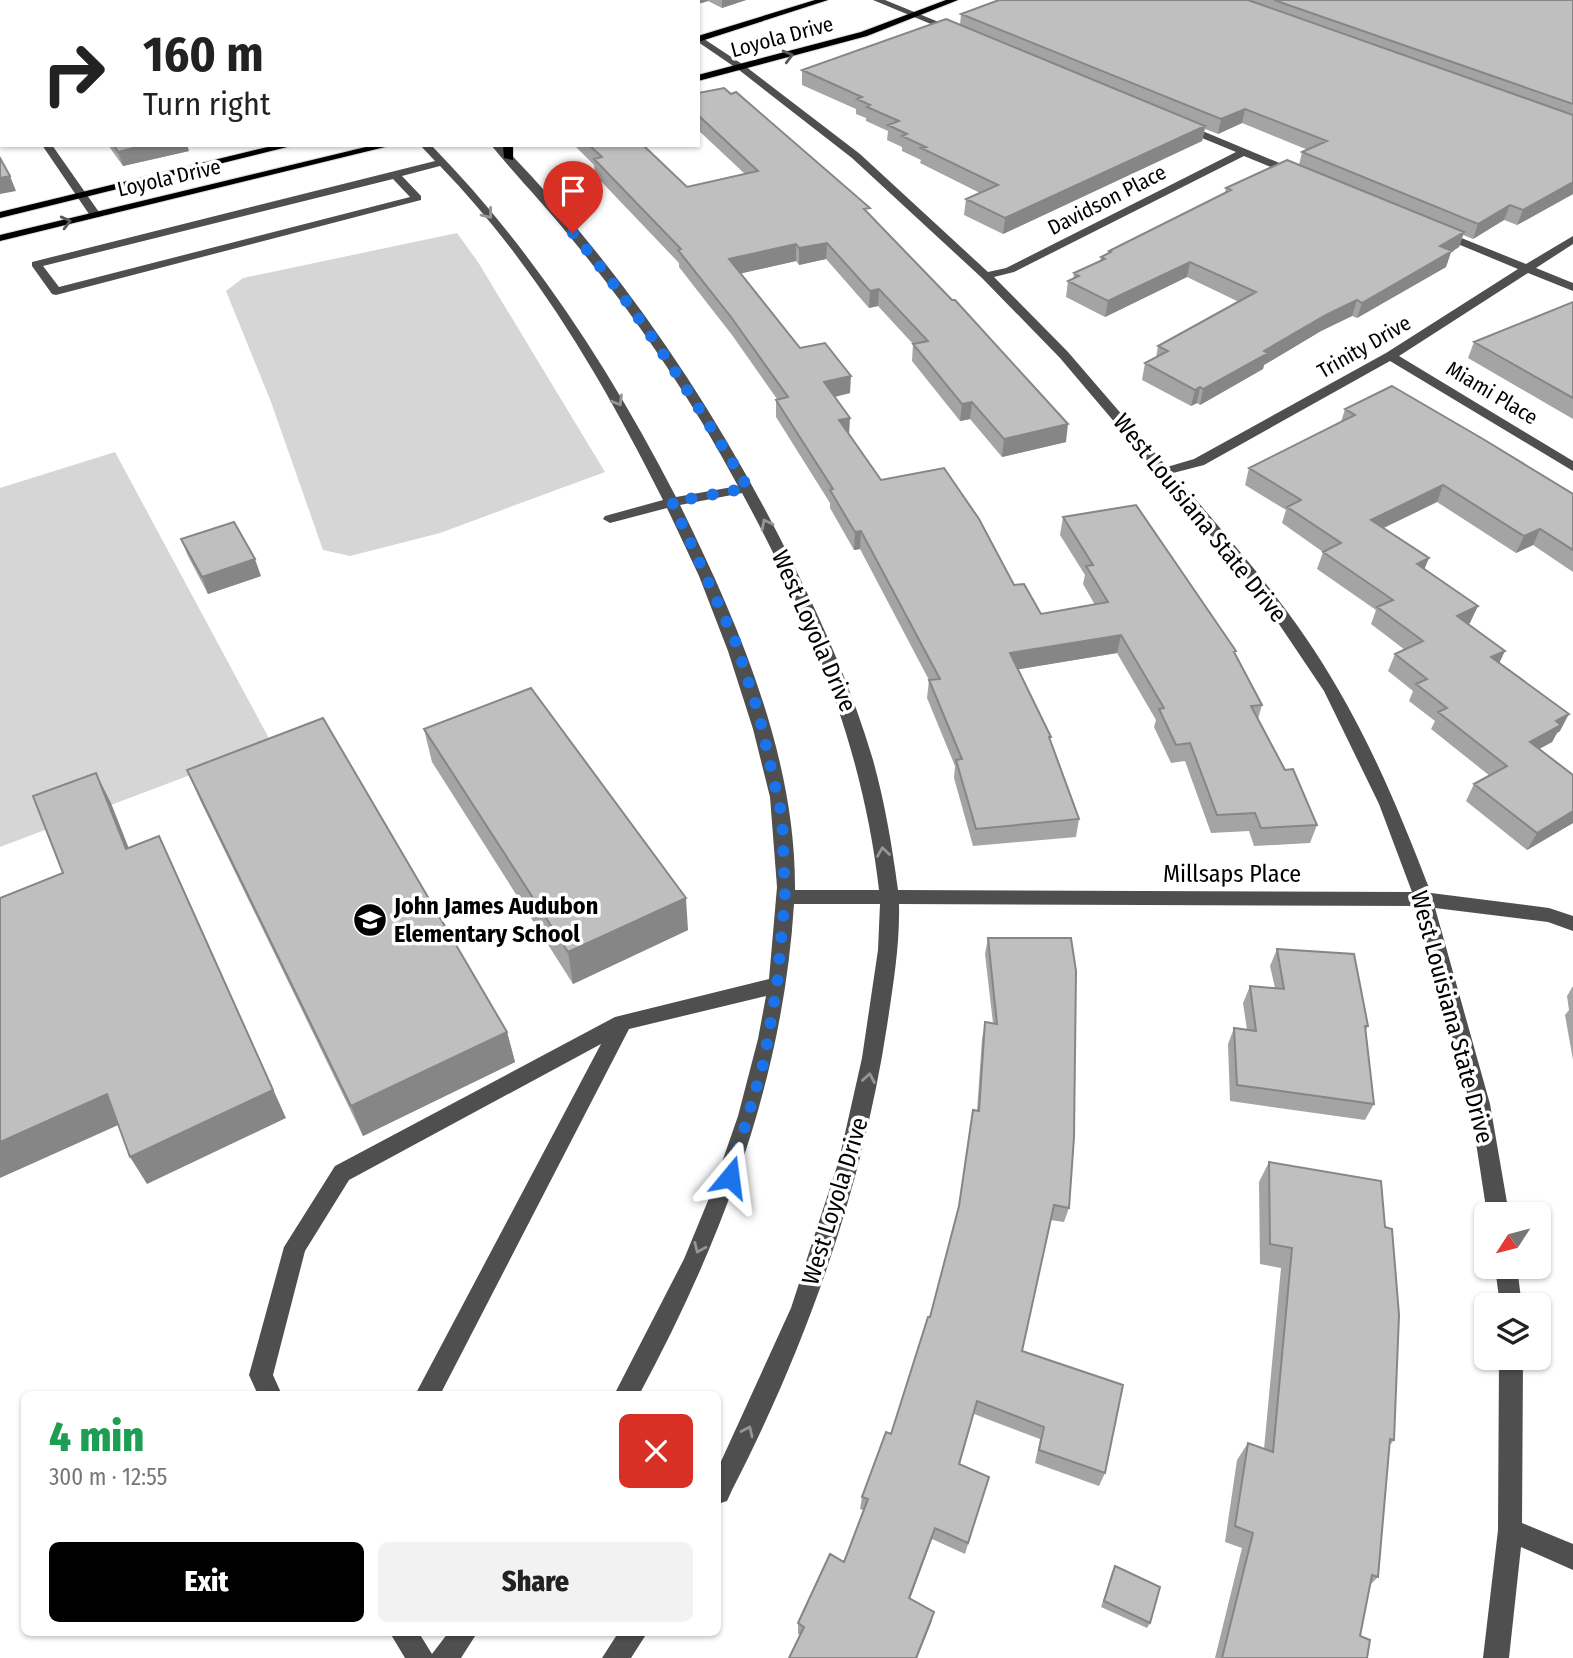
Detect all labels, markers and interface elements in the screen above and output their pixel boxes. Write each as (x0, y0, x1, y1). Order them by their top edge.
street label: Loyola Drive (728, 11, 836, 63)
text: 160 m (143, 25, 264, 84)
icon: right (28, 28, 119, 119)
one-way arrow (782, 50, 794, 64)
text: Turn right (143, 85, 270, 123)
street label: Loyola Drive (115, 153, 223, 203)
street label: Davidson Place (1043, 159, 1171, 241)
pin (543, 161, 603, 233)
icon: arrive (554, 172, 592, 210)
one-way arrow (480, 206, 492, 219)
one-way arrow (60, 216, 72, 230)
street label: Trinity Drive (1313, 310, 1415, 384)
street label: Miami Place (1441, 355, 1543, 431)
one-way arrow (610, 393, 623, 406)
street label: West Louisiana State Drive (1107, 408, 1293, 628)
one-way arrow (761, 519, 775, 531)
street label: West Loyola Drive (766, 546, 862, 716)
one-way arrow (875, 846, 890, 858)
street label: Millsaps Place (1163, 860, 1301, 888)
street label: West Louisiana State Drive (1405, 888, 1499, 1146)
place label: John James Audubon Elementary School (393, 892, 598, 948)
school or university icon: John James Audubon Elementary School (351, 901, 389, 939)
one-way arrow (861, 1072, 876, 1084)
street label: West Loyola Drive (796, 1114, 874, 1288)
position arrow (693, 1140, 767, 1214)
north arrow (1474, 1202, 1550, 1279)
map controls (1474, 1202, 1551, 1370)
one-way arrow (693, 1241, 707, 1253)
button: layers (1474, 1293, 1551, 1370)
text: 4 min (49, 1412, 144, 1462)
button: close (619, 1414, 693, 1488)
one-way arrow (740, 1426, 754, 1438)
text: 300 m · 12:55 (49, 1463, 167, 1491)
button: Exit (49, 1542, 364, 1622)
button: Share (378, 1542, 693, 1622)

